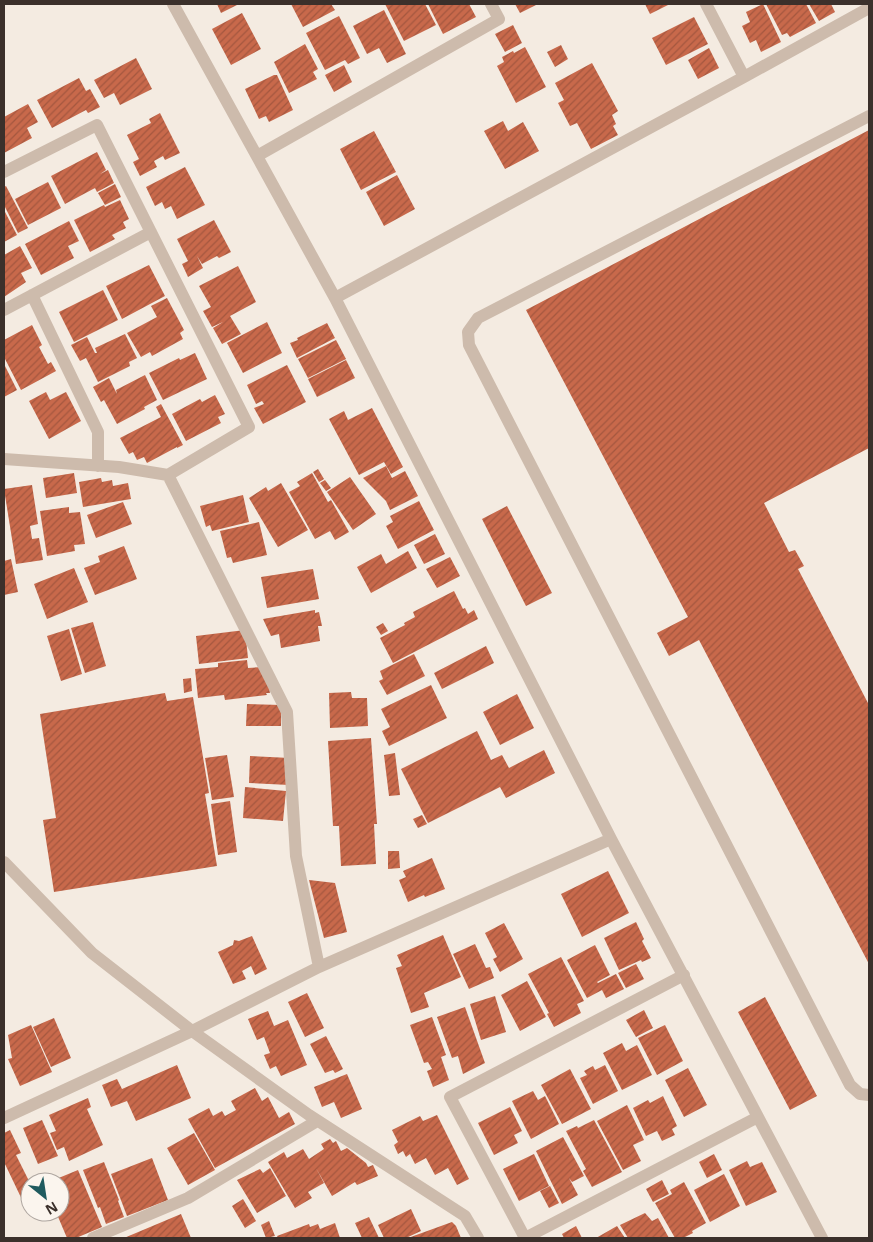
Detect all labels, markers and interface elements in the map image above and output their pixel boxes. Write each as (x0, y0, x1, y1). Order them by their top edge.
north arrow (20, 1172, 70, 1222)
text: N (42, 1198, 61, 1220)

